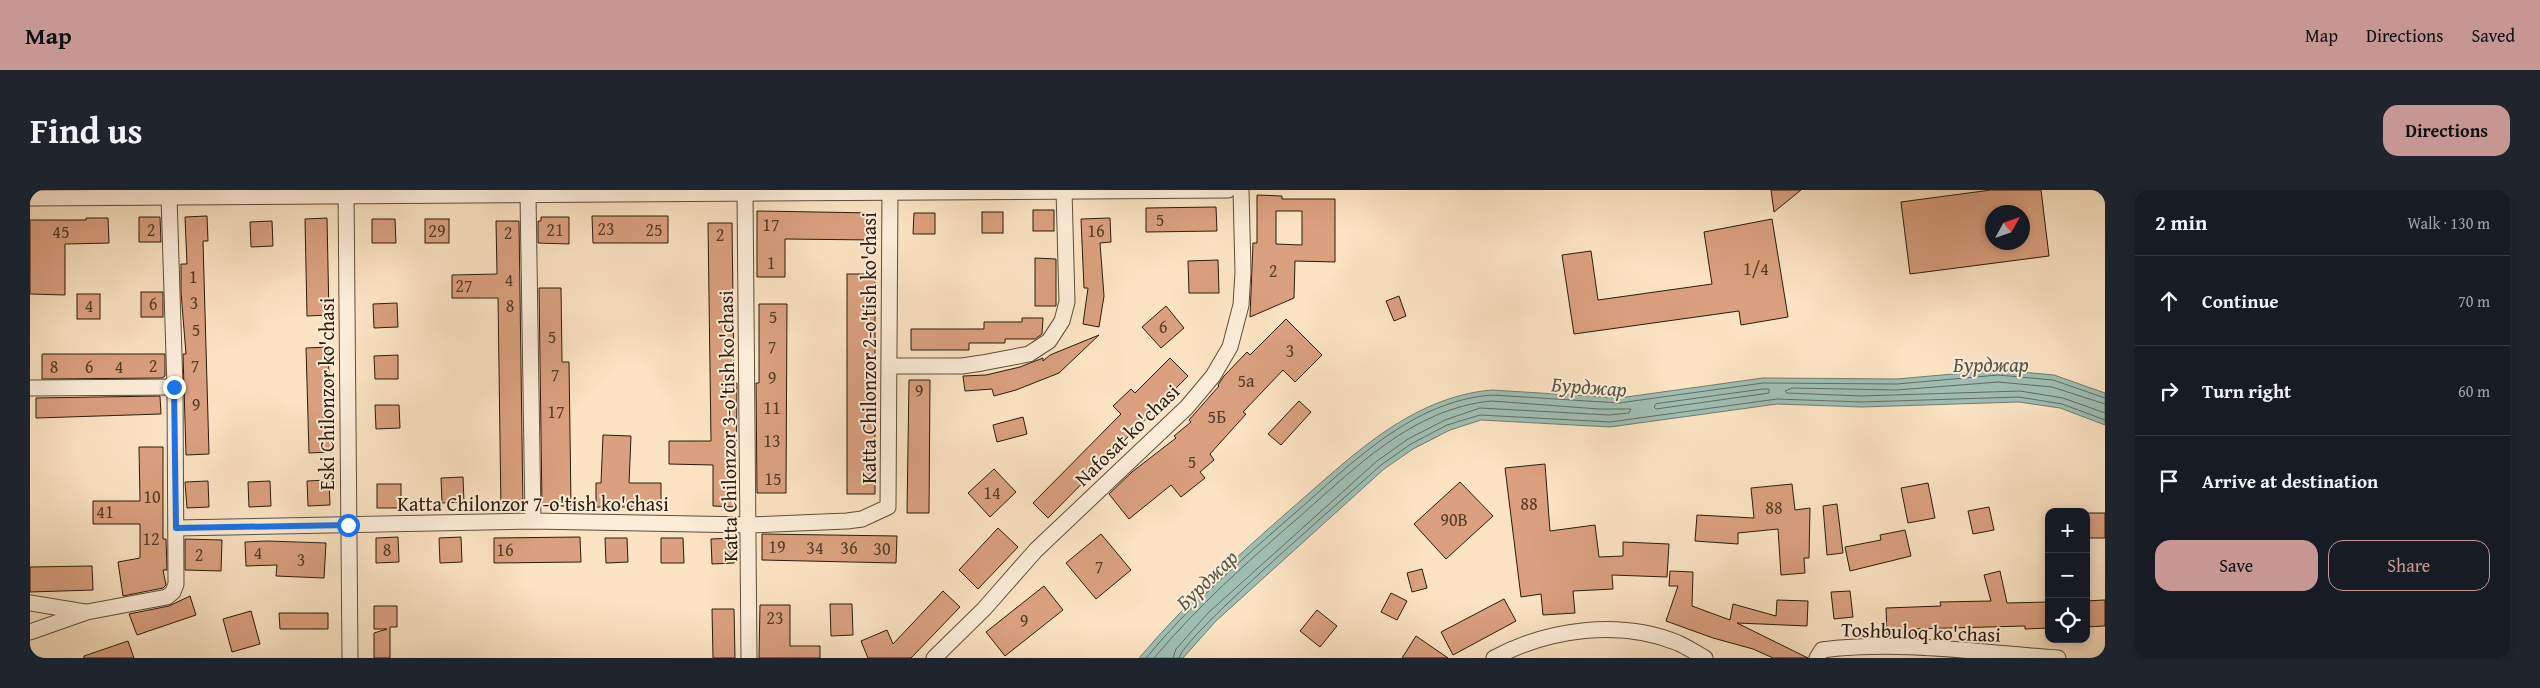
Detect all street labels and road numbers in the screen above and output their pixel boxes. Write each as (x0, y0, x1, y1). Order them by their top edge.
street label: Katta Chilonzor 2-o'tish ko'chasi (854, 212, 883, 484)
street label: Katta Chilonzor 3-o'tish ko'chasi (711, 290, 744, 562)
street label: Eski Chilonzor ko'chasi (312, 297, 341, 490)
street label: Nafosat ko'chasi (1068, 377, 1186, 492)
street label: Katta Chilonzor 7-o'tish ko'chasi (397, 489, 669, 518)
street label: Toshbuloq ko'chasi (1841, 614, 2002, 649)

